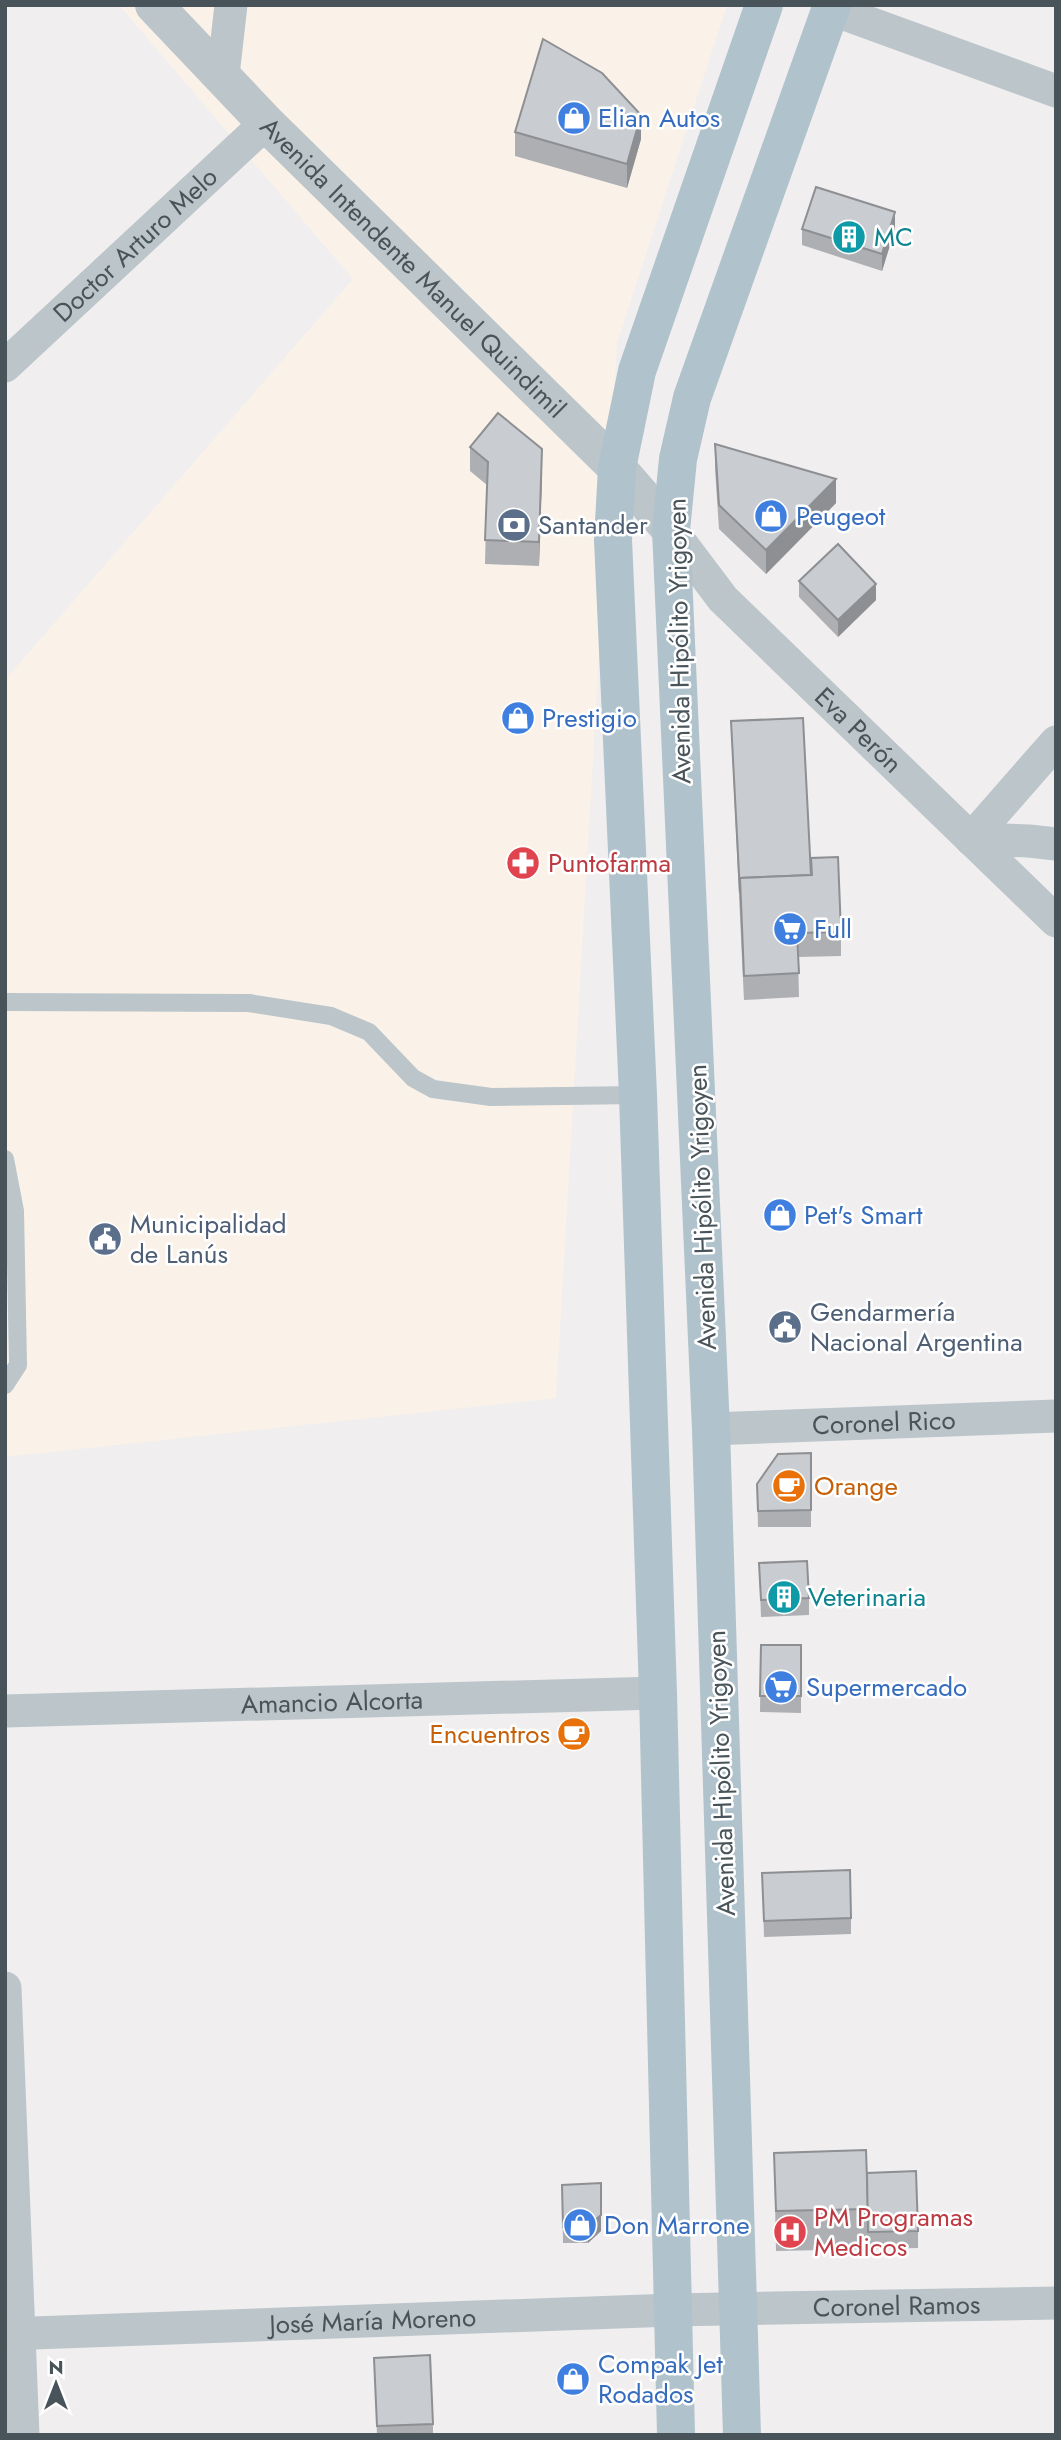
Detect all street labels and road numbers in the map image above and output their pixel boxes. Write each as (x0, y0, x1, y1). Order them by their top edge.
street label: Avenida Intendente Manuel Quindimil (252, 108, 575, 427)
street label: Doctor Arturo Melo (44, 158, 226, 331)
street label: Avenida Hipólito Yrigoyen (658, 498, 700, 784)
street label: Eva Perón (806, 678, 911, 782)
street label: Avenida Hipólito Yrigoyen (678, 1063, 726, 1351)
street label: Coronel Rico (811, 1401, 956, 1444)
street label: Avenida Hipólito Yrigoyen (697, 1629, 745, 1917)
street label: Amancio Alcorta (240, 1680, 424, 1723)
street label: Coronel Ramos (812, 2285, 981, 2326)
street label: José María Moreno (266, 2298, 477, 2344)

